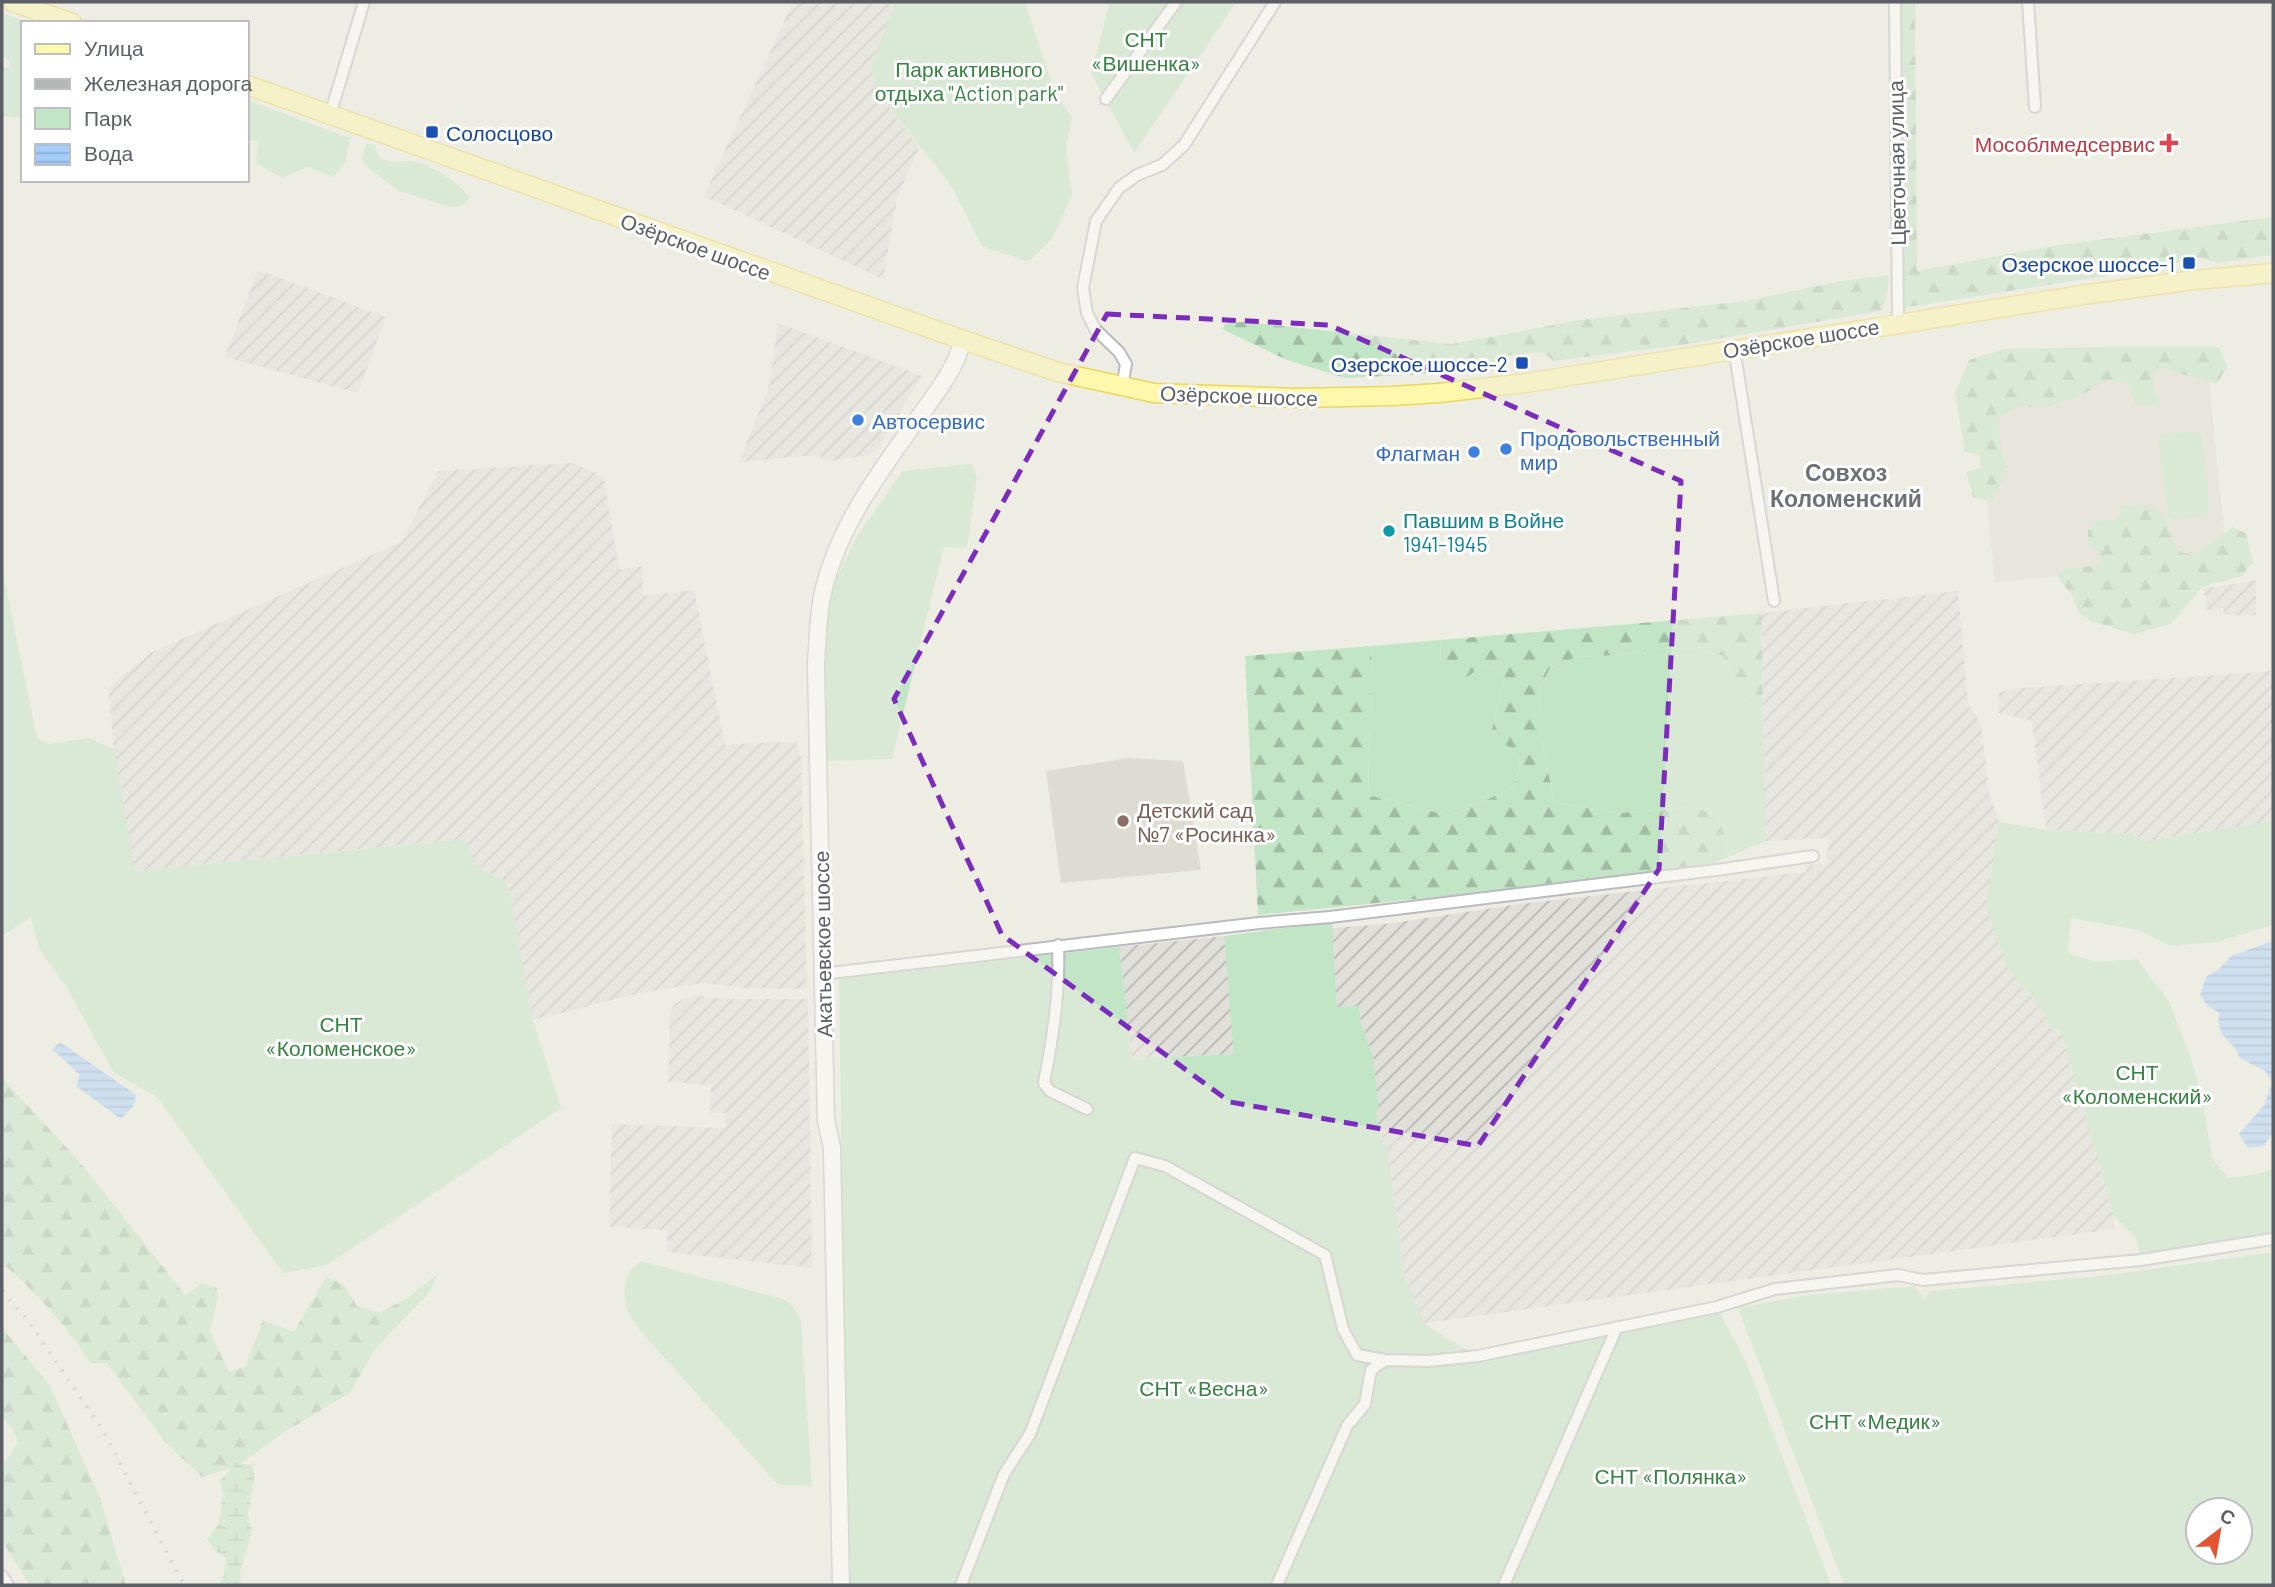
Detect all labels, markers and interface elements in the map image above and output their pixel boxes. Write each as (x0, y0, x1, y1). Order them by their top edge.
legend (21, 21, 248, 182)
park label: СНТ «Вишенка» (1091, 26, 1201, 75)
text: Улица (84, 35, 144, 60)
park label: Парк активного отдыха "Action park" (875, 56, 1063, 105)
text: Железная дорога (84, 70, 253, 95)
street label: Цветочная улица (1882, 80, 1910, 246)
text: Парк (84, 105, 132, 130)
place label: Солосцово (446, 120, 553, 145)
marker: Солосцово (424, 124, 440, 140)
place label: Мособлмедсервис (1975, 131, 2155, 156)
marker: Мособлмедсервис (2161, 135, 2177, 151)
text: Вода (84, 140, 133, 165)
street label: Озёрское шоссе (617, 207, 775, 285)
place label: Озерское шоссе-1 (2002, 251, 2175, 276)
marker: Озерское шоссе-1 (2181, 255, 2197, 271)
street label: Озёрское шоссе (1721, 313, 1881, 363)
place label: Озерское шоссе-2 (1331, 351, 1508, 376)
marker: Озерское шоссе-2 (1514, 355, 1530, 371)
street label: Озёрское шоссе (1160, 380, 1318, 410)
place label: Автосервис (872, 408, 985, 433)
marker: Автосервис (850, 412, 866, 428)
place label: Продовольственный мир (1520, 425, 1720, 474)
place label: Флагман (1375, 440, 1460, 465)
marker: Продовольственный мир (1498, 441, 1514, 457)
marker: Флагман (1466, 444, 1482, 460)
district label: Совхоз Коломенский (1770, 458, 1922, 512)
place label: Павшим в Войне 1941-1945 (1403, 507, 1564, 556)
marker: Павшим в Войне 1941-1945 (1381, 523, 1397, 539)
place label: Детский сад №7 «Росинка» (1137, 797, 1276, 846)
marker: Детский сад №7 «Росинка» (1115, 813, 1131, 829)
street label: Акатьевское шоссе (808, 850, 836, 1038)
park label: СНТ «Коломенское» (265, 1011, 417, 1060)
park label: СНТ «Коломенский» (2061, 1059, 2213, 1108)
park label: СНТ «Весна» (1139, 1375, 1269, 1400)
park label: СНТ «Медик» (1809, 1408, 1941, 1433)
park label: СНТ «Полянка» (1595, 1463, 1747, 1488)
north arrow (2184, 1496, 2254, 1566)
text: С (2216, 1503, 2240, 1530)

